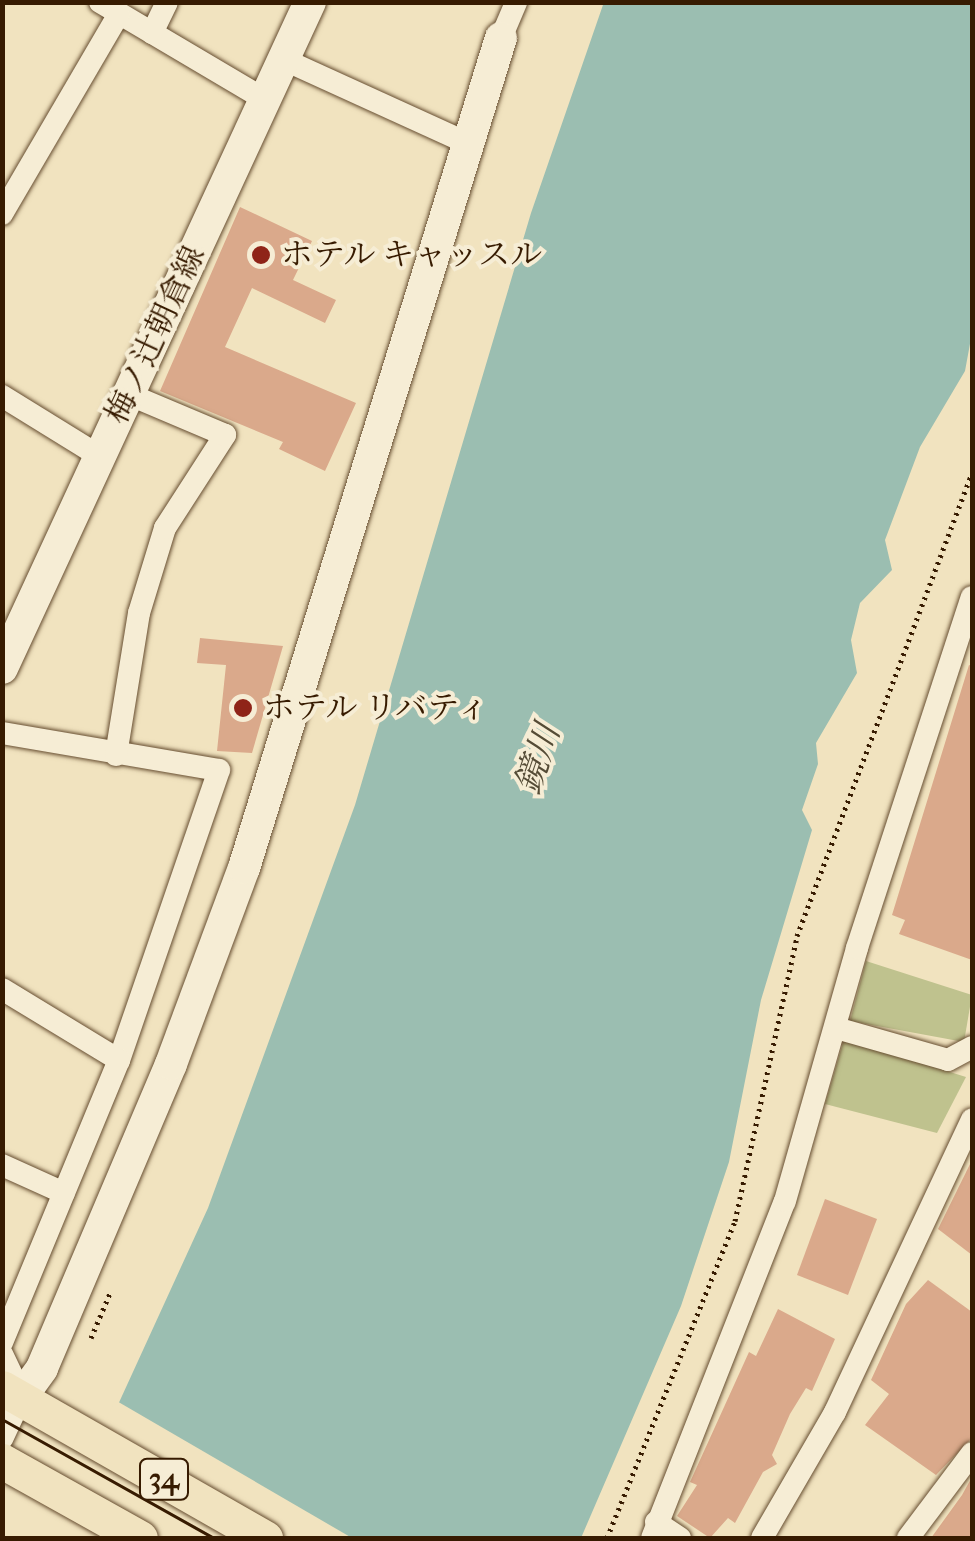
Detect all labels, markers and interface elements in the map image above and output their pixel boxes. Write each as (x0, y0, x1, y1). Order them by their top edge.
place label: ホテル キャッスル (281, 236, 544, 274)
street label: 梅ノ辻朝倉線 (98, 240, 214, 430)
marker: ホテル キャッスル (250, 244, 272, 266)
place label: ホテル リバティ (263, 689, 494, 727)
marker: ホテル リバティ (232, 697, 254, 719)
water label: 鏡川 (507, 719, 569, 799)
road number: 34 (136, 1454, 192, 1504)

